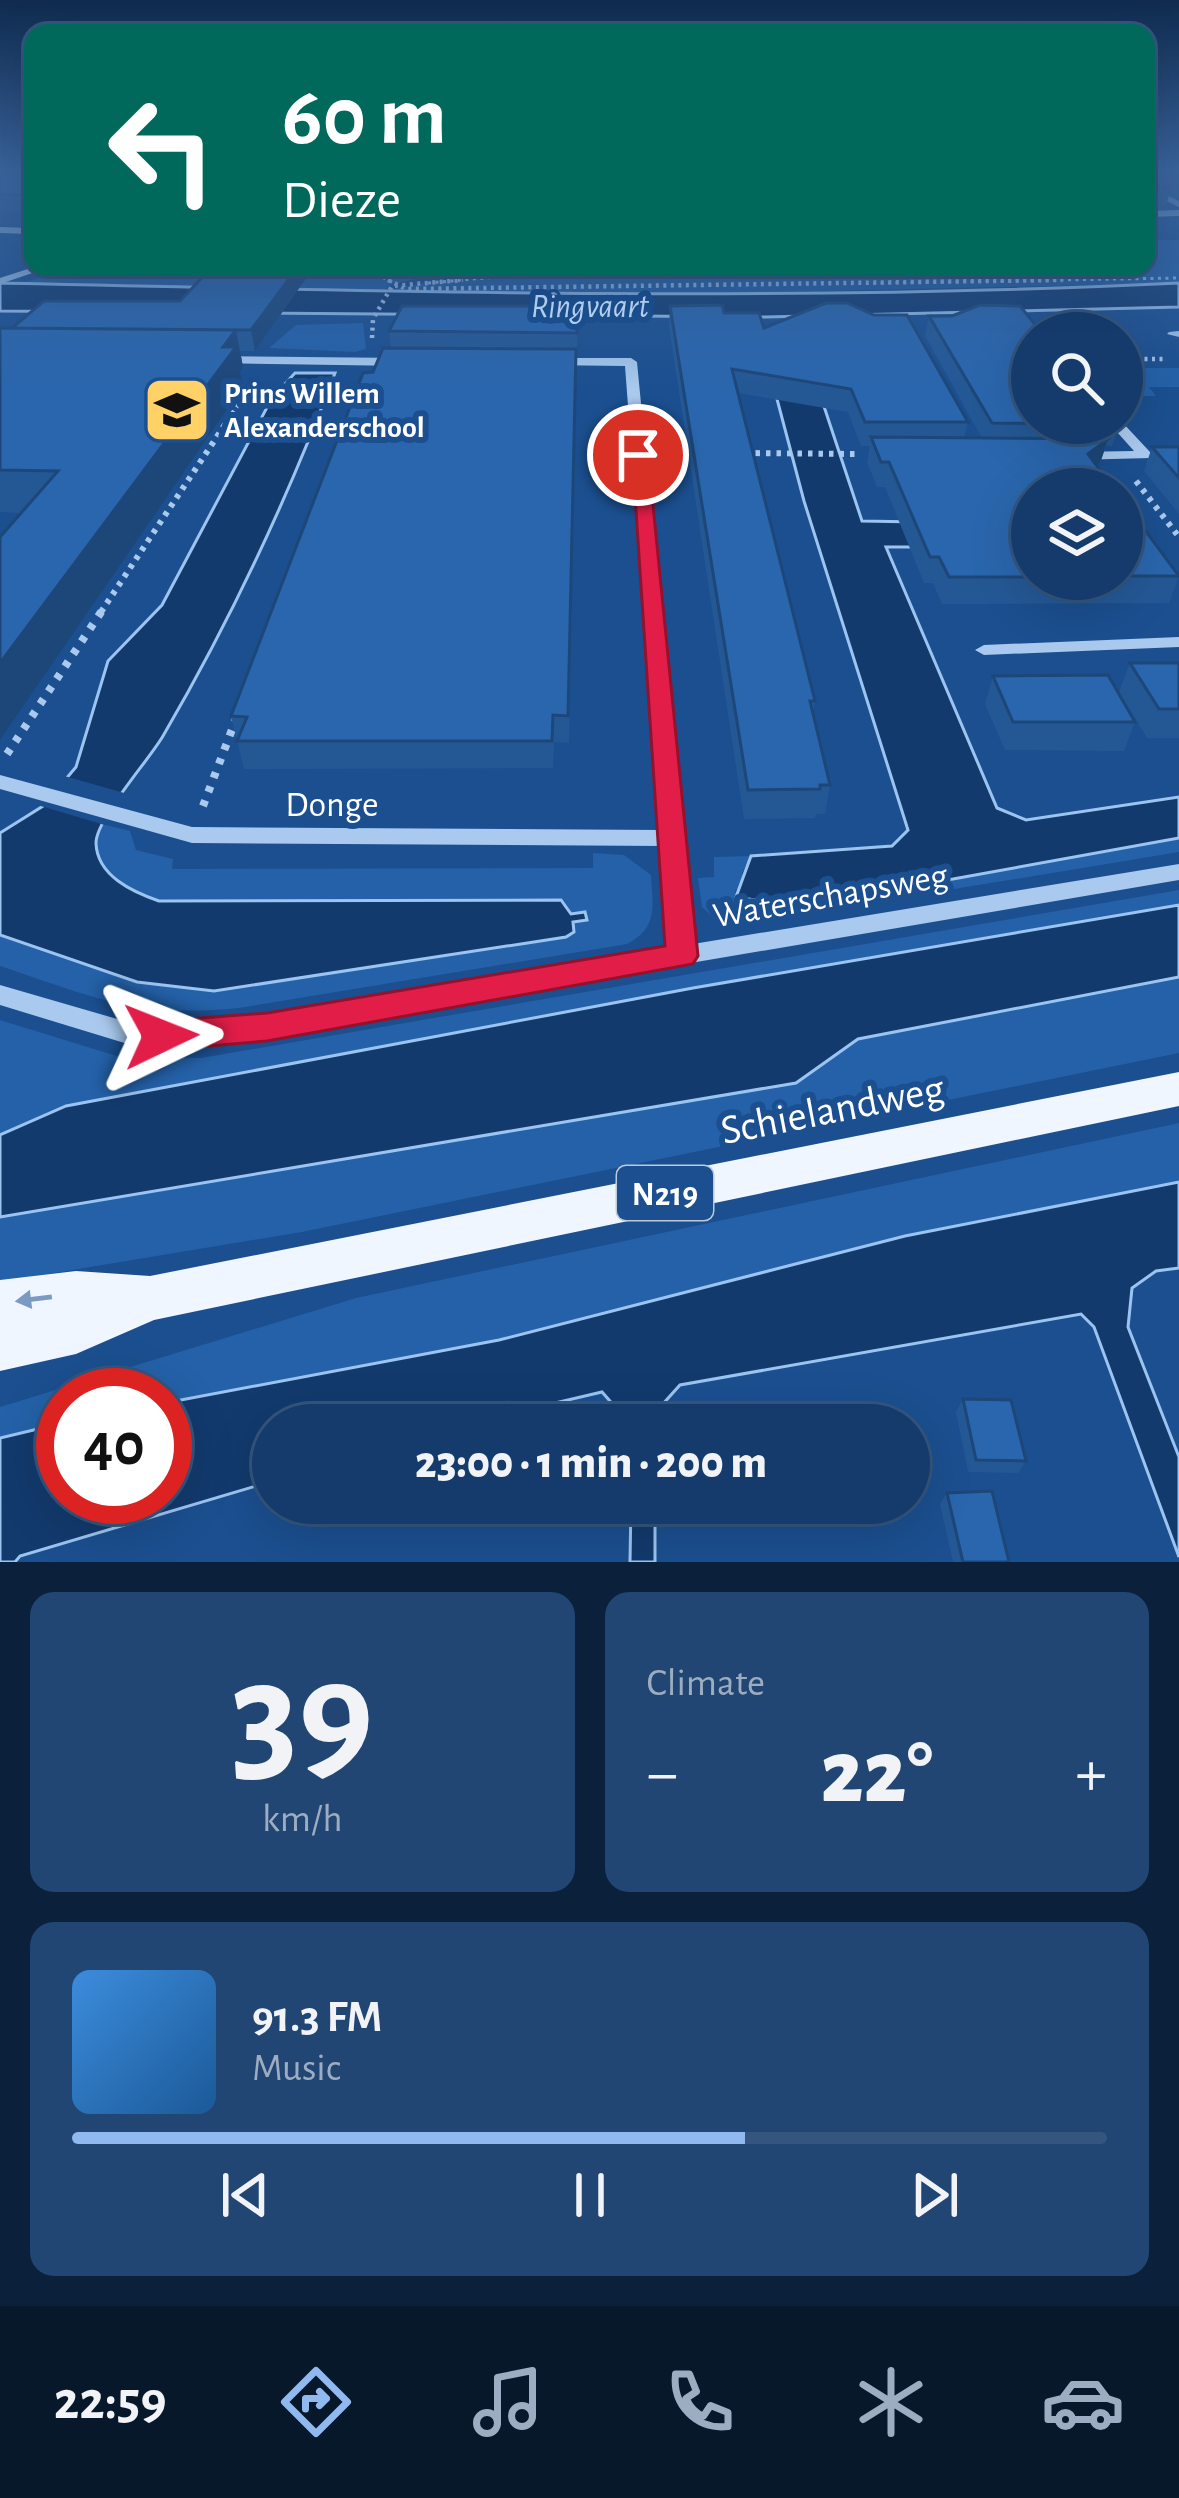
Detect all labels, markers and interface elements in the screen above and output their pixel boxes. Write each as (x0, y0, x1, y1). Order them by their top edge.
icon: left (84, 72, 240, 228)
text: 60 m (282, 76, 447, 160)
text: Dieze (282, 174, 401, 228)
water label: Ringvaart (531, 291, 649, 324)
map controls (1011, 312, 1143, 600)
button: search (1011, 312, 1143, 444)
school or university icon: Prins Willem Alexanderschool (142, 375, 212, 445)
place label: Prins Willem Alexanderschool (224, 379, 425, 443)
pin (587, 404, 689, 506)
icon: arrive (605, 422, 671, 488)
button: layers (1011, 468, 1143, 600)
street label: Donge (285, 787, 379, 823)
street label: Waterschapsweg (710, 858, 951, 934)
position arrow (98, 973, 224, 1099)
street label: Schielandweg (717, 1068, 948, 1152)
road number: N219 (617, 1166, 713, 1220)
one-way arrow (15, 1289, 52, 1308)
speed limit sign: 40 (36, 1368, 192, 1524)
text: 23:00 · 1 min · 200 m (415, 1441, 767, 1486)
text: 39 (231, 1640, 374, 1796)
text: Climate (647, 1664, 765, 1703)
text: 22° (821, 1729, 933, 1819)
text: − (647, 1741, 678, 1807)
text: + (1075, 1741, 1107, 1807)
text: km/h (262, 1800, 342, 1839)
text: 91.3 FM (252, 1995, 382, 2040)
text: Music (252, 2049, 341, 2088)
icon: previous (212, 2162, 278, 2228)
icon: pause (557, 2162, 623, 2228)
icon: next (902, 2162, 968, 2228)
icon: directions (274, 2360, 358, 2444)
icon: music (466, 2360, 550, 2444)
icon: phone (658, 2360, 742, 2444)
icon: climate (849, 2360, 933, 2444)
icon: car (1041, 2360, 1125, 2444)
text: 22:59 (54, 2375, 167, 2429)

